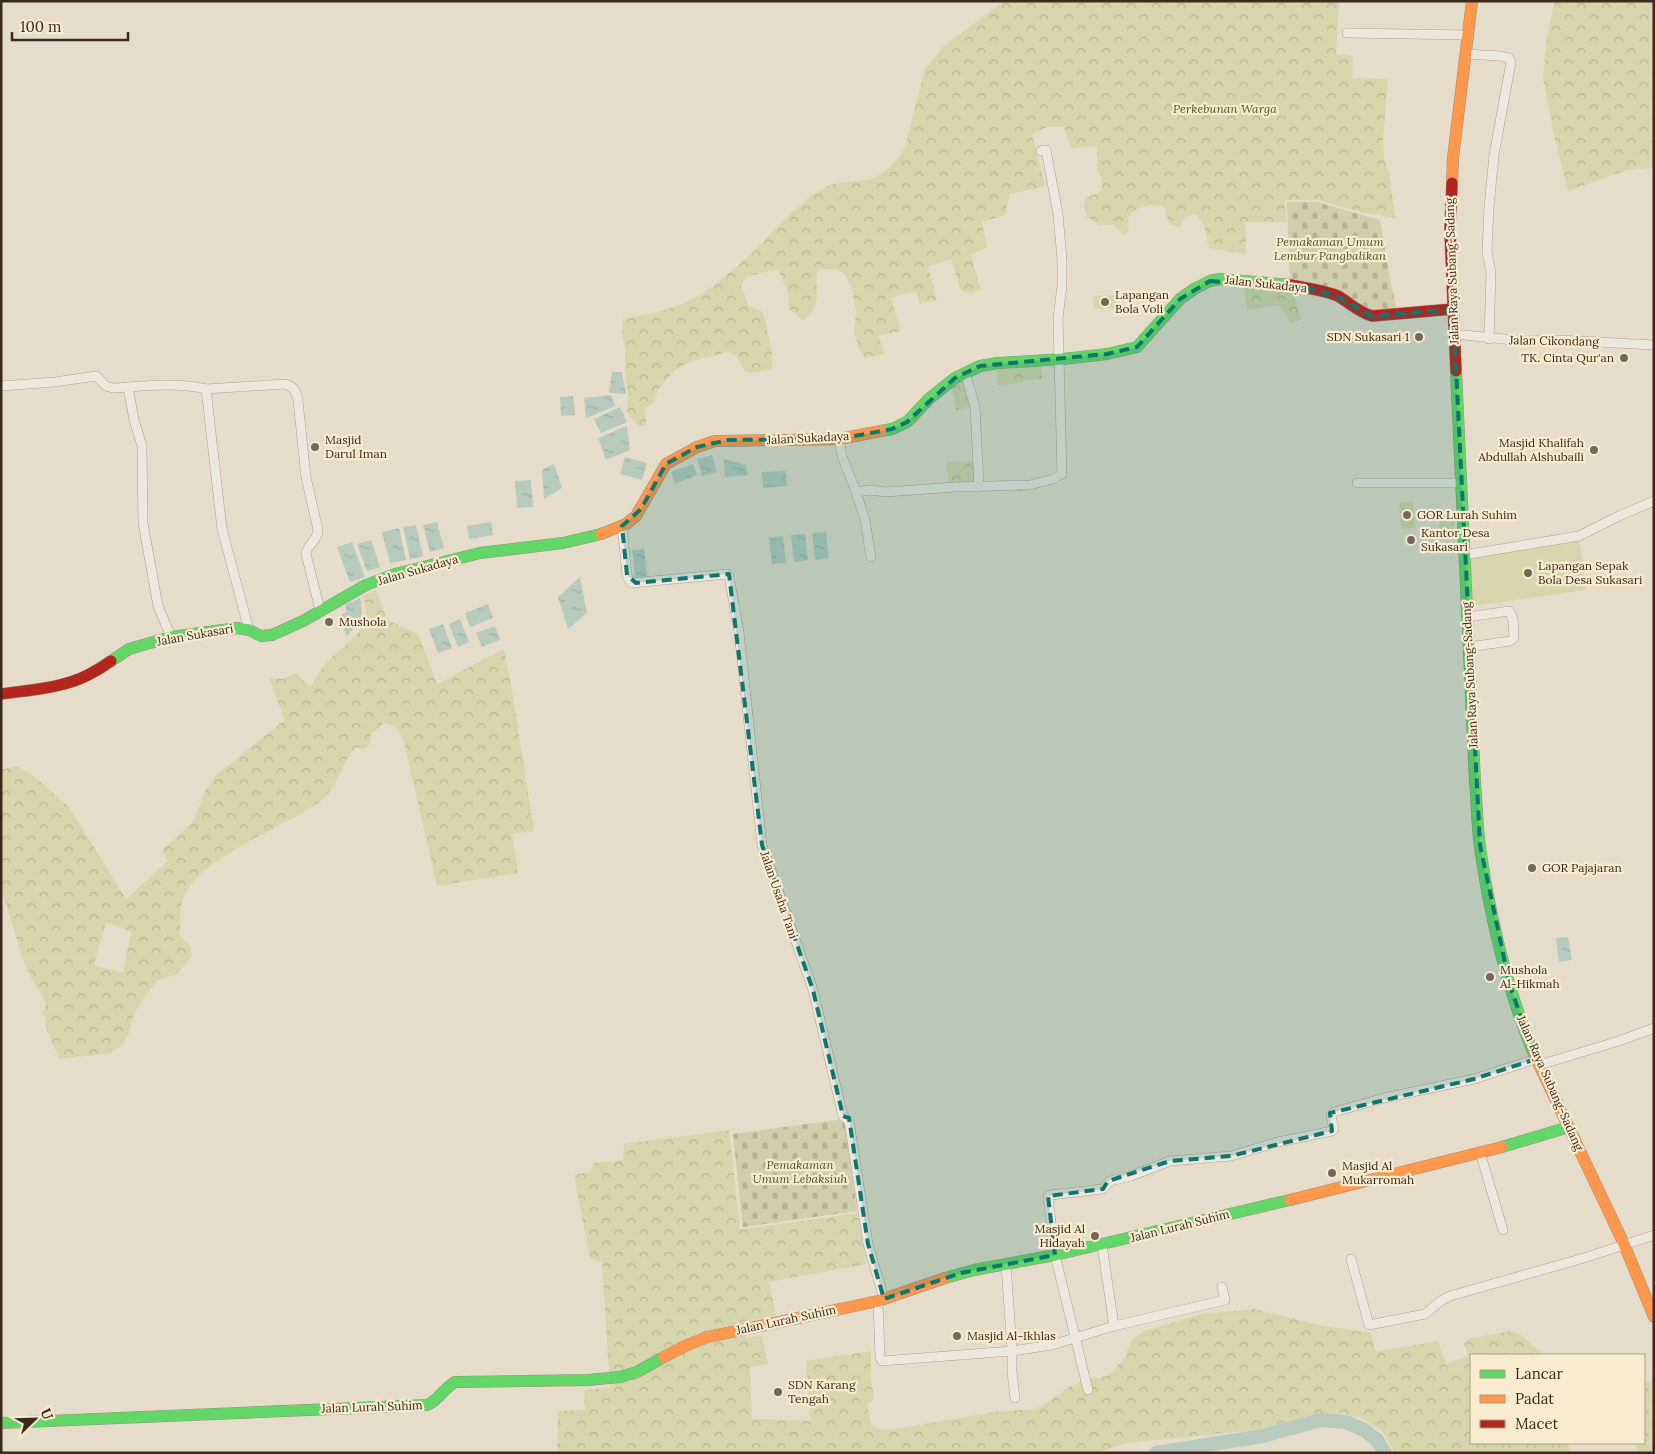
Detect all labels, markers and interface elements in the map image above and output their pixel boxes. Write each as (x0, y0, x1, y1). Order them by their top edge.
scale bar (12, 10, 129, 42)
text: 100 m (20, 17, 61, 36)
park label: Perkebunan Warga (1173, 101, 1277, 116)
street label: Jalan Raya Subang-Sadang (1441, 197, 1462, 346)
park label: Pemakaman Umum Lembur Pangbalikan (1274, 234, 1387, 263)
street label: Jalan Sukadaya (1223, 272, 1308, 295)
place label: Lapangan Bola Voli (1115, 287, 1169, 316)
marker: Lapangan Bola Voli (1099, 296, 1111, 308)
place label: SDN Sukasari 1 (1327, 329, 1409, 344)
marker: SDN Sukasari 1 (1413, 331, 1425, 343)
street label: Jalan Cikondang (1508, 332, 1600, 349)
place label: TK. Cinta Qur'an (1521, 350, 1614, 365)
marker: TK. Cinta Qur'an (1618, 352, 1630, 364)
street label: Jalan Sukadaya (765, 428, 850, 447)
place label: Masjid Darul Iman (325, 432, 387, 461)
place label: Masjid Khalifah Abdullah Alshubaili (1477, 435, 1584, 464)
marker: Masjid Darul Iman (309, 441, 321, 453)
marker: Masjid Khalifah Abdullah Alshubaili (1588, 444, 1600, 456)
place label: GOR Lurah Suhim (1417, 507, 1517, 522)
marker: GOR Lurah Suhim (1401, 509, 1413, 521)
place label: Kantor Desa Sukasari (1421, 525, 1490, 554)
marker: Kantor Desa Sukasari (1405, 534, 1417, 546)
street label: Jalan Sukadaya (375, 551, 460, 588)
place label: Lapangan Sepak Bola Desa Sukasari (1538, 558, 1642, 587)
marker: Lapangan Sepak Bola Desa Sukasari (1522, 567, 1534, 579)
street label: Jalan Raya Subang-Sadang (1458, 601, 1481, 750)
place label: Mushola (339, 614, 386, 629)
marker: Mushola (323, 616, 335, 628)
street label: Jalan Sukasari (155, 620, 234, 649)
street label: Jalan Usaha Tani (757, 848, 802, 941)
place label: GOR Pajajaran (1542, 860, 1622, 875)
marker: GOR Pajajaran (1526, 862, 1538, 874)
place label: Mushola Al-Hikmah (1499, 962, 1560, 991)
marker: Mushola Al-Hikmah (1484, 971, 1496, 983)
street label: Jalan Raya Subang-Sadang (1513, 1012, 1587, 1153)
park label: Pemakaman Umum Lebaksiuh (753, 1157, 848, 1186)
place label: Masjid Al Mukarromah (1342, 1158, 1414, 1187)
marker: Masjid Al Mukarromah (1326, 1167, 1338, 1179)
street label: Jalan Lurah Suhim (1128, 1206, 1231, 1245)
place label: Masjid Al Hidayah (1035, 1221, 1085, 1250)
marker: Masjid Al Hidayah (1089, 1230, 1101, 1242)
street label: Jalan Lurah Suhim (734, 1302, 837, 1338)
place label: Masjid Al-Ikhlas (967, 1328, 1056, 1343)
marker: Masjid Al-Ikhlas (951, 1330, 963, 1342)
legend (1470, 1354, 1645, 1444)
text: Lancar (1515, 1364, 1564, 1383)
place label: SDN Karang Tengah (788, 1377, 856, 1406)
marker: SDN Karang Tengah (772, 1386, 784, 1398)
text: Padat (1515, 1389, 1554, 1408)
north arrow (10, 1394, 60, 1444)
street label: Jalan Lurah Suhim (320, 1397, 423, 1416)
text: U (37, 1406, 57, 1423)
text: Macet (1515, 1414, 1558, 1433)

